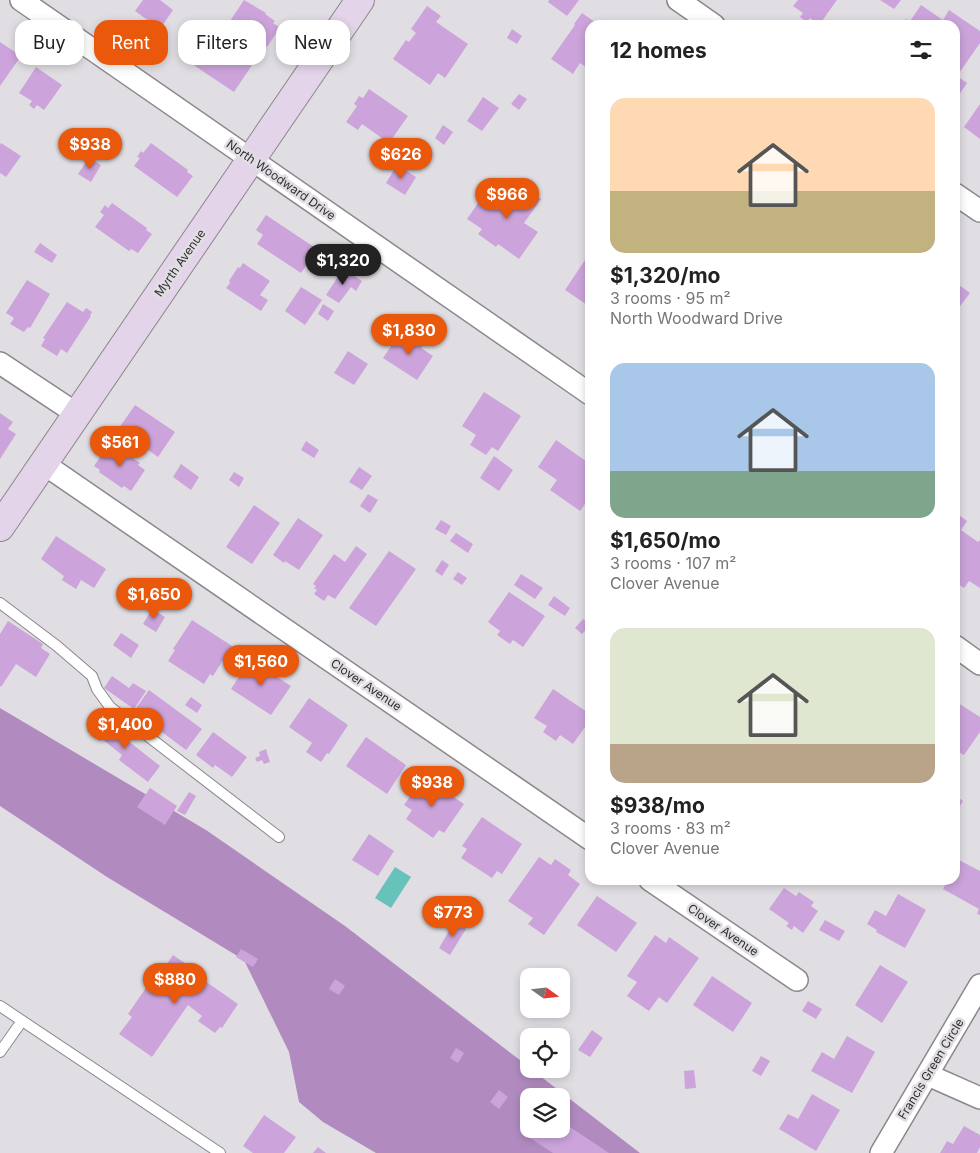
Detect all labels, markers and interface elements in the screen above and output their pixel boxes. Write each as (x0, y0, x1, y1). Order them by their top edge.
chip: Buy (15, 20, 84, 65)
chip: Rent (94, 20, 168, 65)
chip: Filters (178, 20, 266, 65)
chip: New (276, 20, 350, 65)
icon: filters (907, 36, 935, 64)
text: 12 homes (610, 38, 707, 63)
pin: $938 (60, 128, 120, 170)
icon: home (728, 130, 818, 220)
text: $938 (69, 134, 111, 154)
street label: North Woodward Drive (224, 136, 339, 223)
pin: $626 (371, 138, 431, 180)
text: $626 (380, 144, 422, 164)
pin: $966 (477, 178, 537, 220)
text: $966 (486, 184, 528, 204)
street label: Myrth Avenue (151, 226, 208, 299)
pin: $1,320 (302, 244, 384, 286)
text: $1,320 (316, 250, 370, 270)
text: $1,320/mo (610, 263, 720, 288)
text: 3 rooms · 95 m² (610, 288, 731, 308)
text: North Woodward Drive (610, 308, 783, 328)
pin: $1,830 (368, 314, 450, 356)
text: $1,830 (382, 320, 436, 340)
icon: home (728, 395, 818, 485)
pin: $561 (90, 426, 150, 468)
text: $561 (101, 432, 139, 452)
text: $1,650/mo (610, 528, 721, 553)
text: 3 rooms · 107 m² (610, 553, 736, 573)
text: Clover Avenue (610, 573, 720, 593)
pin: $1,650 (113, 578, 195, 620)
text: $1,650 (127, 584, 181, 604)
pin: $1,560 (220, 644, 302, 687)
text: $1,560 (234, 651, 288, 671)
street label: Clover Avenue (328, 655, 405, 714)
icon: home (728, 660, 818, 750)
pin: $1,400 (84, 708, 166, 750)
text: $1,400 (97, 714, 153, 734)
pin: $938 (402, 766, 462, 808)
text: $938 (411, 772, 453, 792)
text: $938/mo (610, 793, 705, 818)
text: 3 rooms · 83 m² (610, 818, 731, 838)
text: Clover Avenue (610, 838, 720, 858)
pin: $773 (423, 896, 483, 938)
street label: Clover Avenue (685, 900, 762, 959)
text: $773 (433, 902, 473, 922)
pin: $880 (145, 962, 205, 1005)
north arrow (520, 968, 570, 1018)
map controls (520, 968, 570, 1138)
text: $880 (154, 969, 196, 989)
street label: Francis Green Circle (895, 1016, 967, 1122)
button: locate (520, 1028, 570, 1078)
button: layers (520, 1088, 570, 1138)

